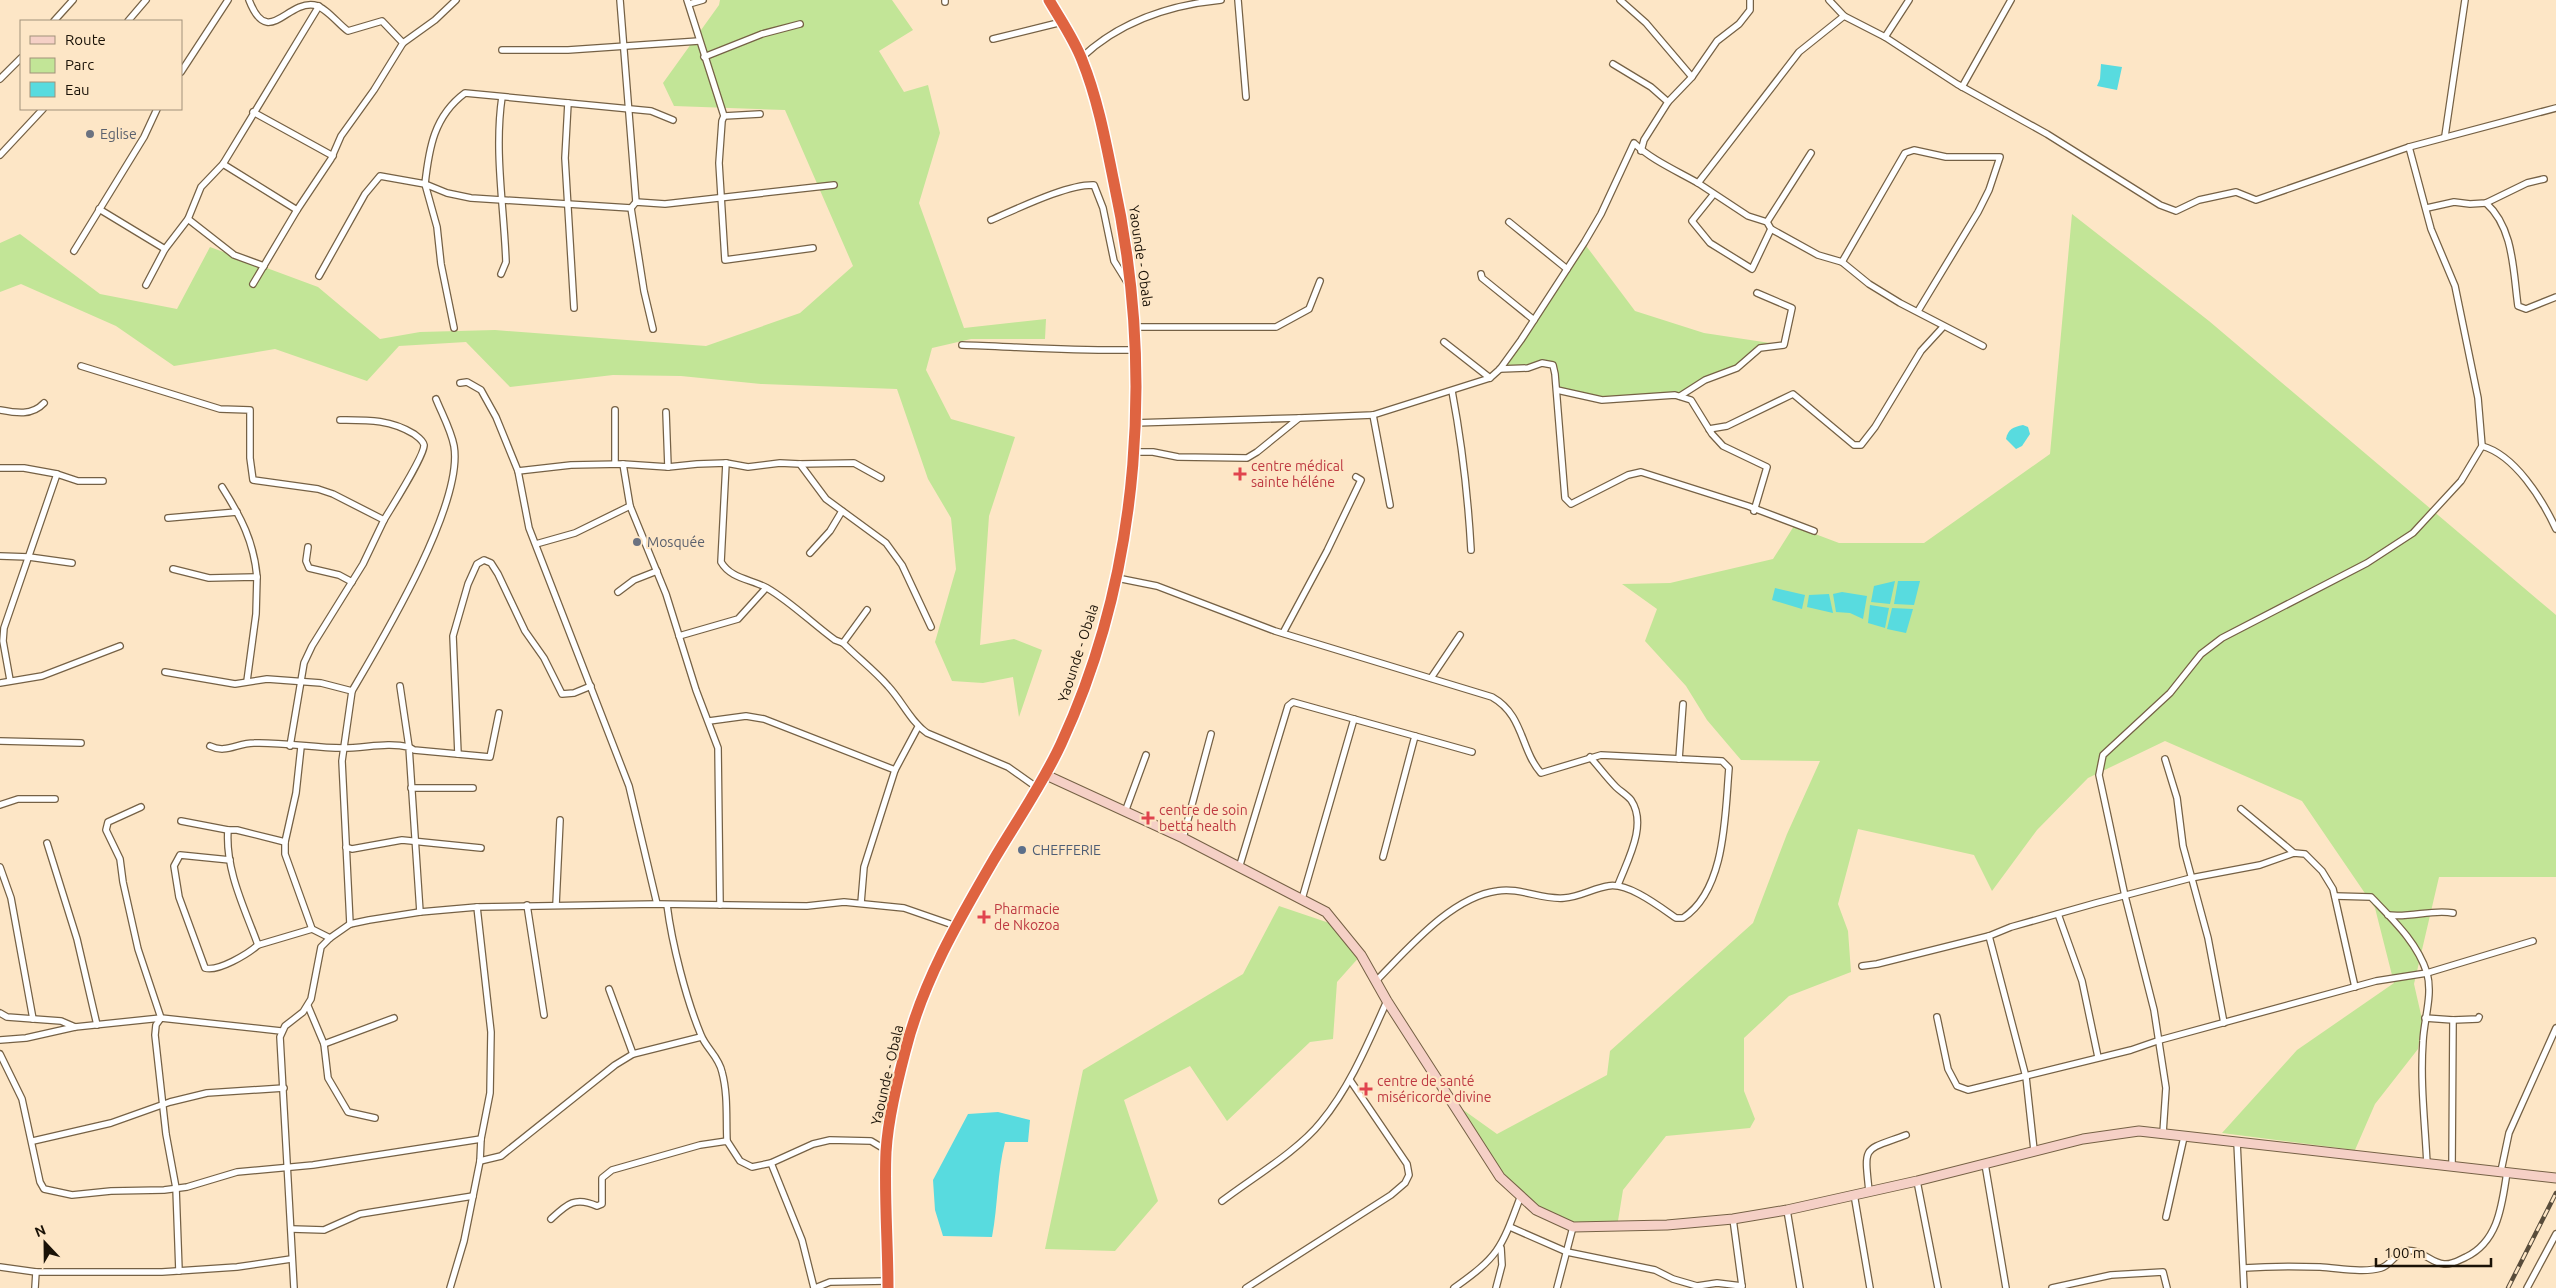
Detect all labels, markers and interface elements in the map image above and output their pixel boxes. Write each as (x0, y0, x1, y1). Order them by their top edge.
legend (20, 20, 182, 110)
text: Route (65, 31, 106, 48)
text: Parc (65, 56, 94, 73)
text: Eau (65, 81, 90, 98)
place label: Eglise (100, 126, 137, 142)
marker: Eglise (84, 128, 96, 140)
street label: Yaounde - Obala (1126, 204, 1156, 308)
place label: centre médical sainte héléne (1251, 458, 1344, 490)
marker: centre médical sainte héléne (1233, 467, 1247, 481)
place label: Mosquée (647, 534, 705, 550)
marker: Mosquée (631, 536, 643, 548)
street label: Yaounde - Obala (1055, 602, 1101, 704)
place label: centre de soin betta health (1159, 802, 1248, 834)
marker: centre de soin betta health (1141, 811, 1155, 825)
place label: CHEFFERIE (1032, 842, 1101, 858)
marker: CHEFFERIE (1016, 844, 1028, 856)
place label: Pharmacie de Nkozoa (994, 901, 1060, 933)
marker: Pharmacie de Nkozoa (978, 911, 990, 923)
street label: Yaounde - Obala (868, 1023, 906, 1127)
place label: centre de santé miséricorde divine (1377, 1073, 1492, 1105)
marker: centre de santé miséricorde divine (1359, 1082, 1373, 1096)
north arrow (20, 1218, 70, 1268)
text: N (32, 1222, 48, 1240)
scale bar (2376, 1236, 2491, 1268)
text: 100 m (2384, 1244, 2426, 1261)

